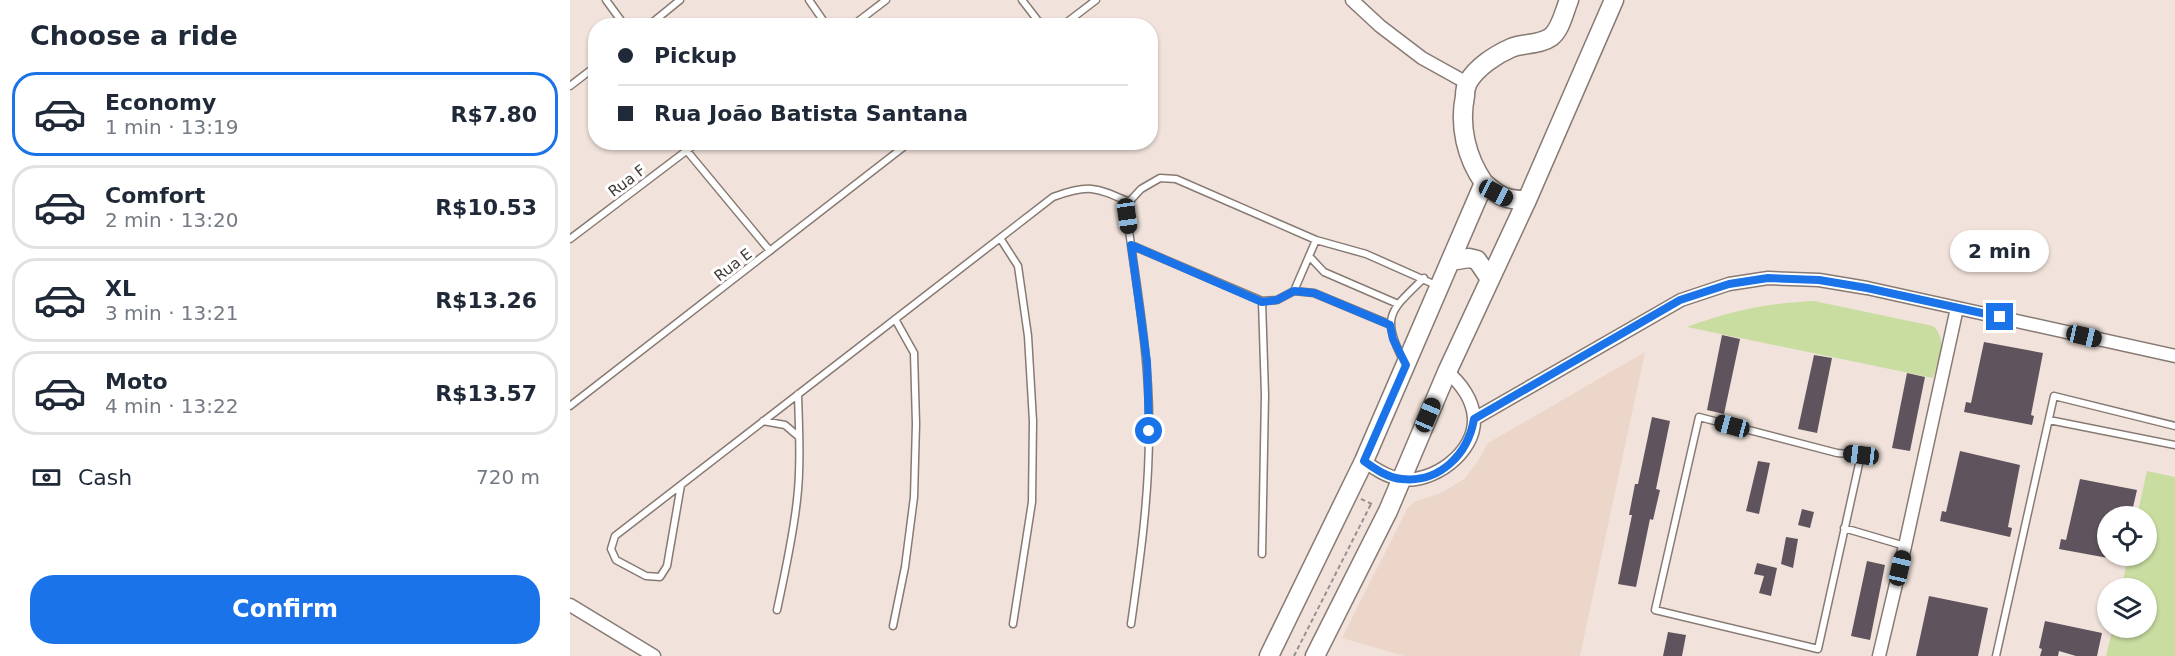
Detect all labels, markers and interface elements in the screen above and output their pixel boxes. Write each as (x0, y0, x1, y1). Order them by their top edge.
text: Choose a ride (30, 20, 238, 51)
text: Pickup (654, 43, 737, 68)
icon: car (33, 87, 87, 141)
text: Economy (105, 90, 216, 115)
text: Rua João Batista Santana (654, 101, 968, 126)
text: R$7.80 (450, 102, 537, 127)
text: 1 min · 13:19 (105, 115, 239, 139)
street label: Rua F (605, 161, 649, 201)
car (1476, 177, 1516, 209)
icon: car (33, 180, 87, 234)
text: Comfort (105, 183, 205, 208)
text: R$10.53 (435, 195, 537, 220)
car (1116, 197, 1138, 235)
text: 2 min · 13:20 (105, 208, 239, 232)
callout: 2 min (1950, 230, 2050, 272)
text: 2 min (1968, 239, 2031, 263)
street label: Rua E (711, 245, 755, 285)
icon: car (33, 273, 87, 327)
text: XL (105, 276, 136, 301)
text: R$13.26 (435, 288, 537, 313)
text: 3 min · 13:21 (105, 301, 239, 325)
route end (1986, 303, 2013, 330)
car (2064, 323, 2104, 349)
icon: car (33, 366, 87, 420)
text: Moto (105, 369, 168, 394)
text: R$13.57 (435, 381, 537, 406)
text: 4 min · 13:22 (105, 394, 239, 418)
car (1413, 395, 1443, 435)
car (1712, 413, 1752, 439)
route start (1135, 417, 1162, 444)
car (1842, 444, 1880, 466)
icon: cash (30, 461, 63, 494)
text: Cash (78, 465, 132, 490)
text: 720 m (476, 465, 540, 489)
map controls (2097, 506, 2157, 638)
button: locate (2097, 506, 2157, 566)
car (1887, 548, 1913, 588)
button: Confirm (30, 575, 540, 644)
button: layers (2097, 578, 2157, 638)

